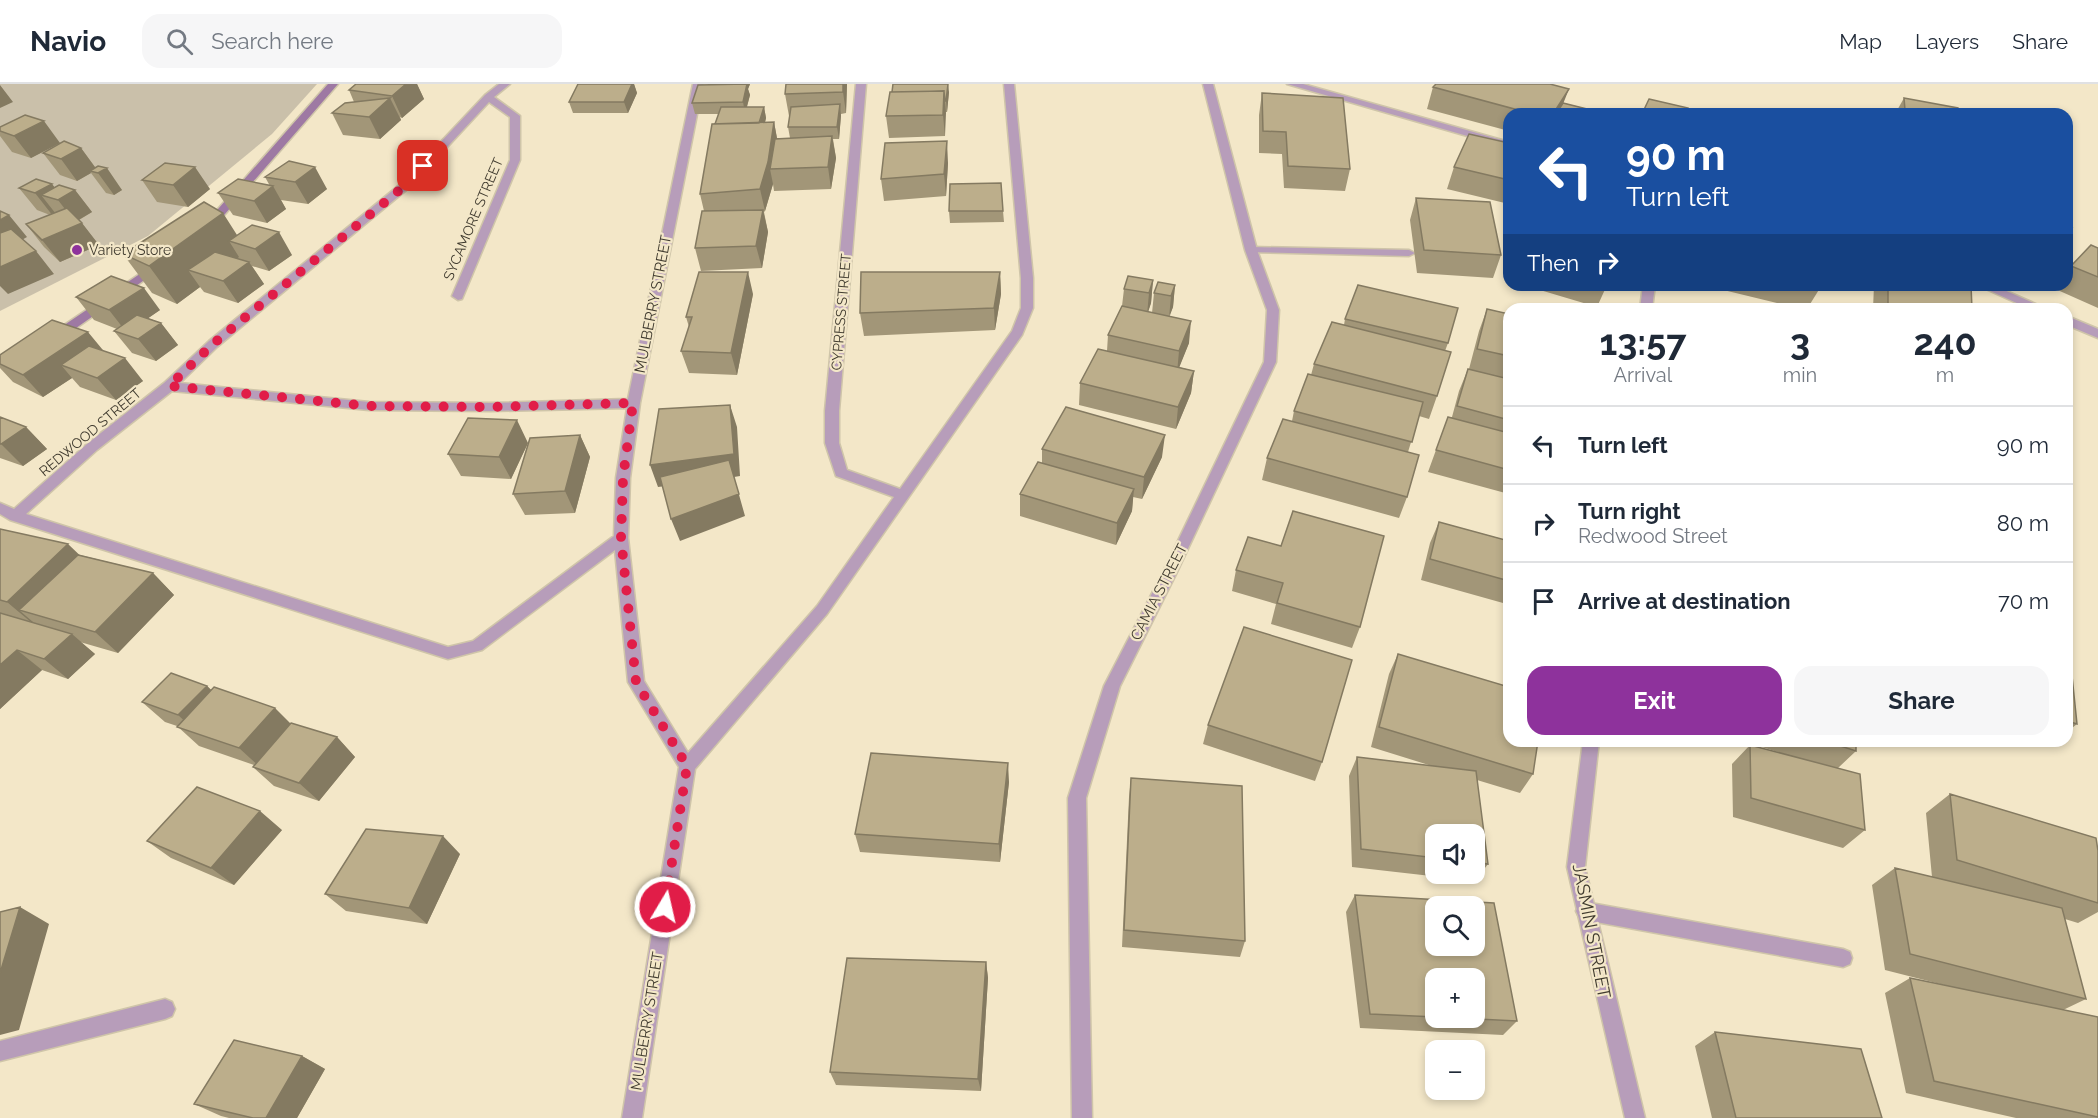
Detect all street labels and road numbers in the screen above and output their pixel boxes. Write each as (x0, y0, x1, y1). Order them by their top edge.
street label: SYCAMORE STREET (440, 155, 506, 283)
street label: MULBERRY STREET (631, 234, 675, 374)
street label: CYPRESS STREET (828, 253, 854, 371)
street label: REDWOOD STREET (36, 384, 145, 479)
street label: CAMIA STREET (1127, 541, 1191, 643)
street label: JASMIN STREET (1569, 862, 1615, 1000)
street label: MULBERRY STREET (627, 950, 667, 1092)

